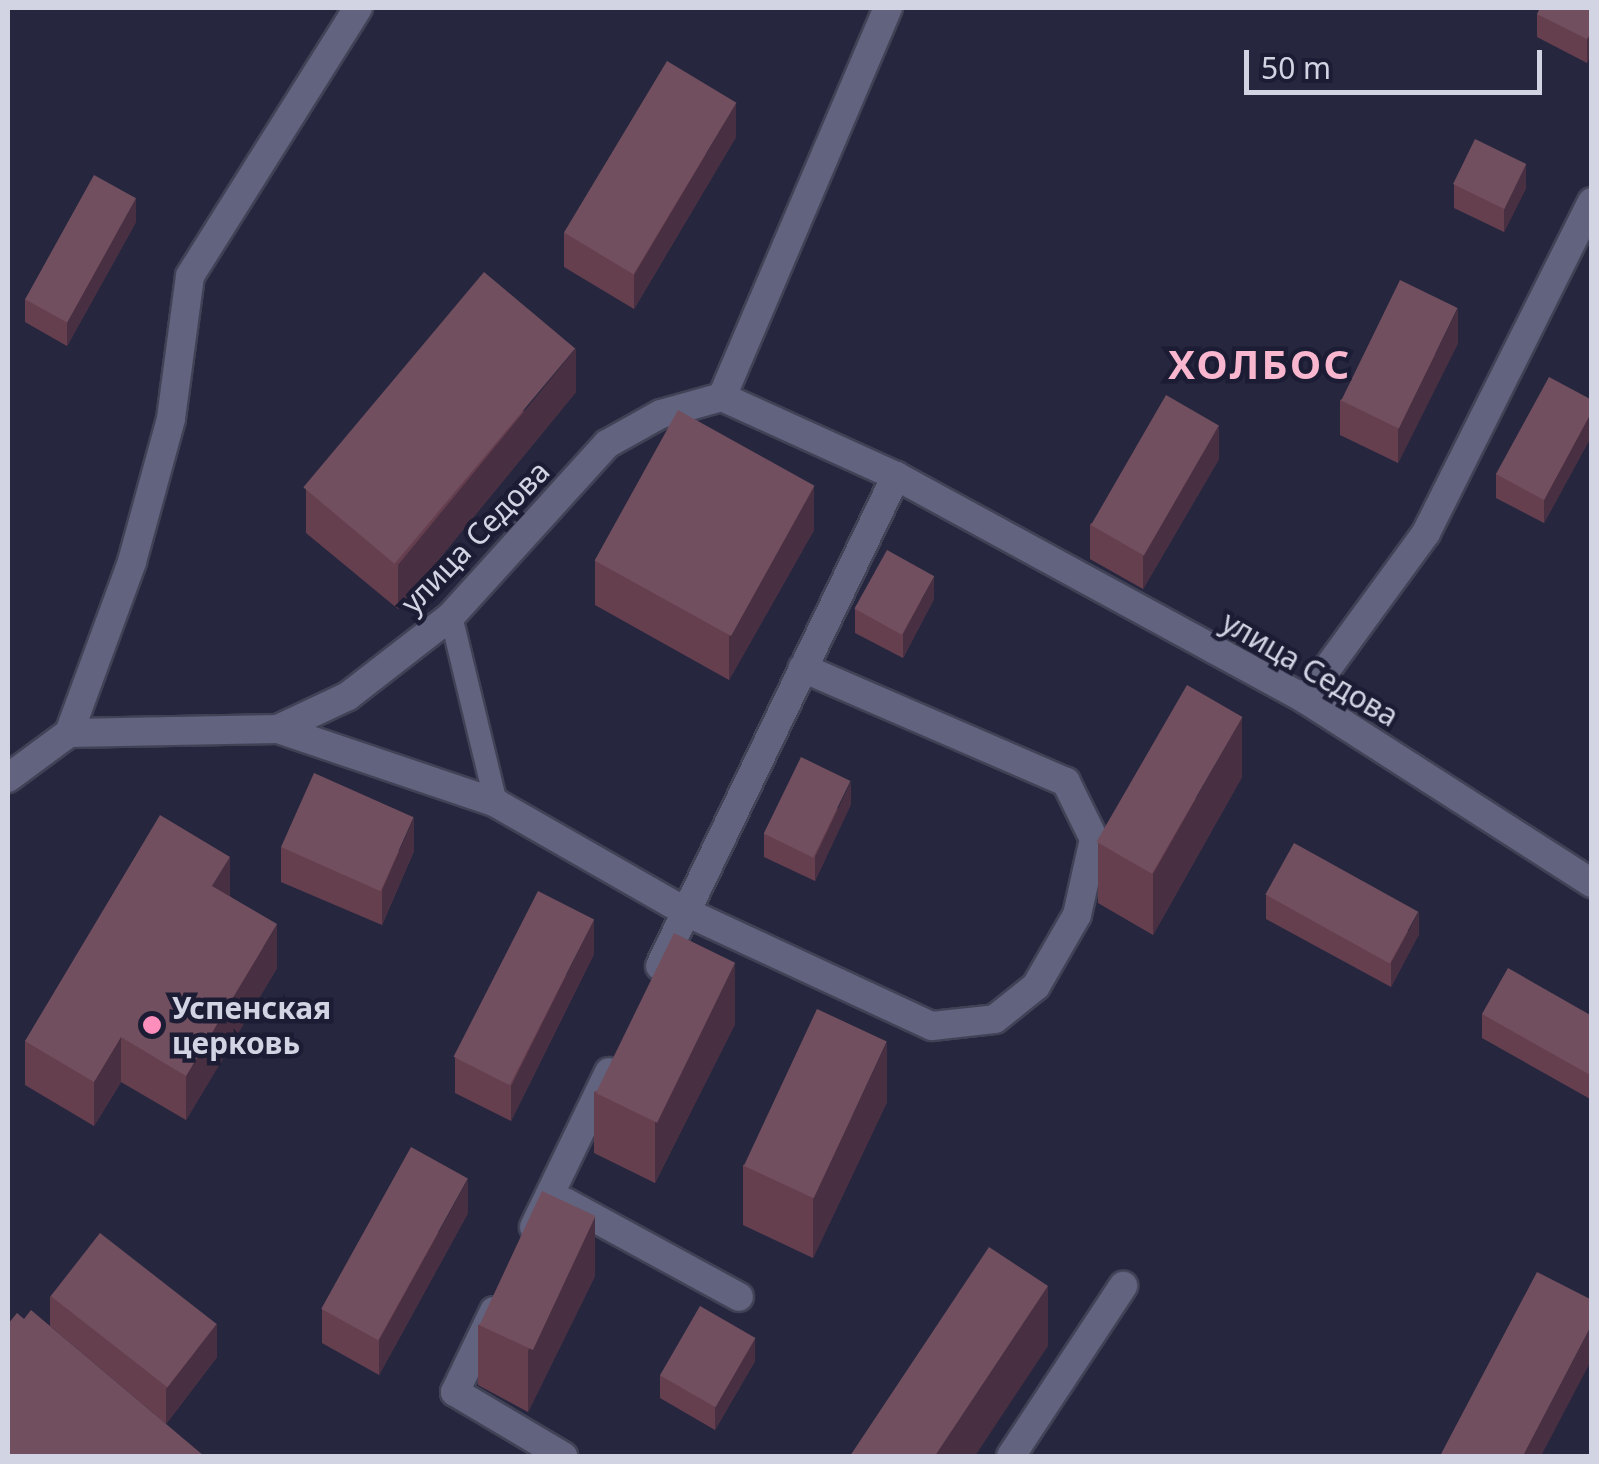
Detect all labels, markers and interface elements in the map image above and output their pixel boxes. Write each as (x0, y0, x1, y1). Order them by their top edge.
scale bar (1249, 30, 1546, 92)
text: 50 m (1261, 47, 1331, 88)
district label: ХОЛБОС (1168, 340, 1352, 388)
street label: улица Седова (393, 453, 557, 621)
street label: улица Седова (1215, 604, 1405, 734)
place label: Успенская церковь (172, 990, 331, 1060)
marker: Успенская церковь (141, 1014, 163, 1036)

